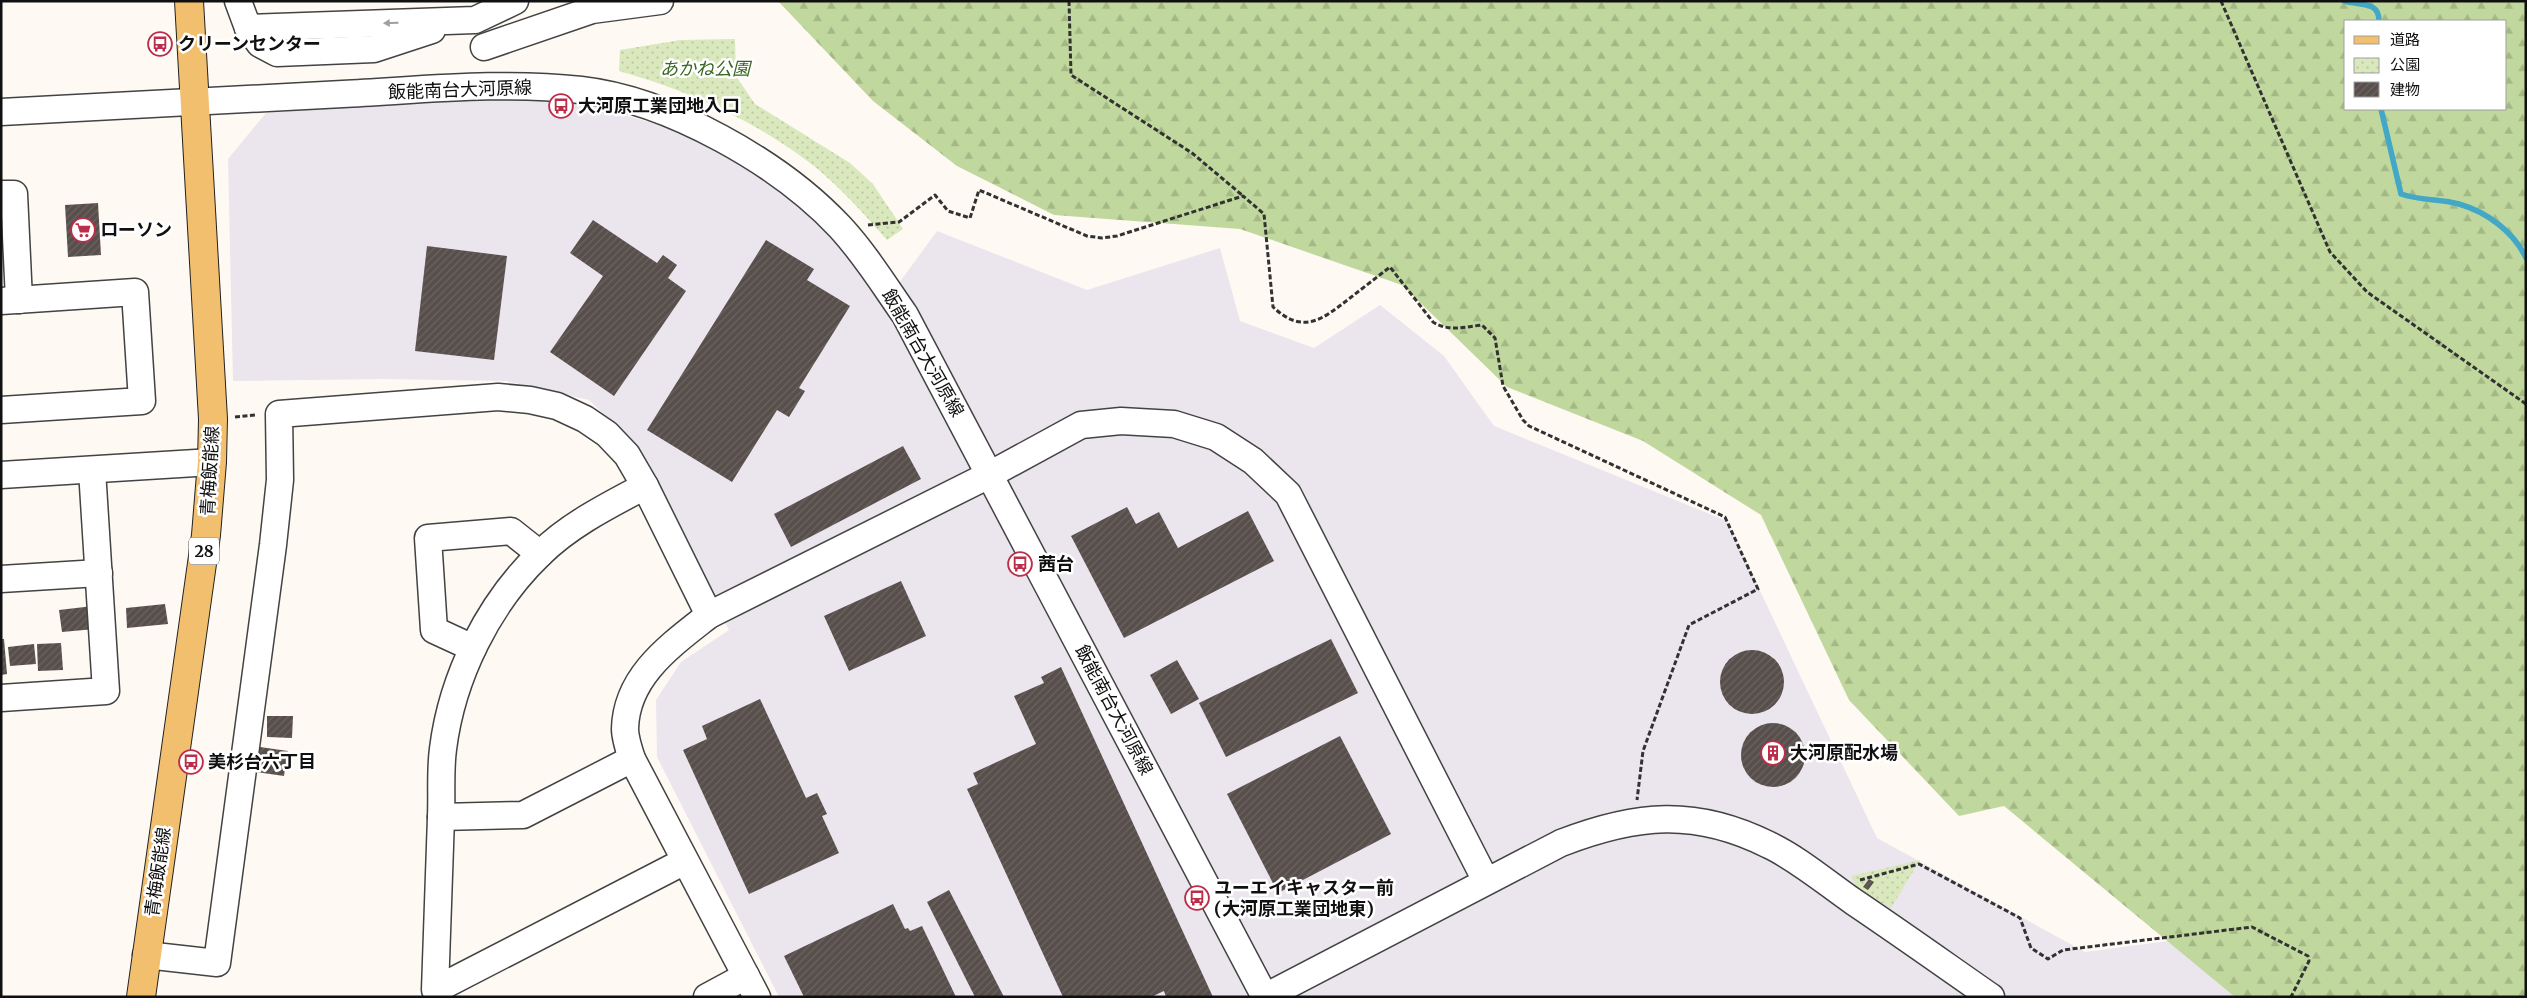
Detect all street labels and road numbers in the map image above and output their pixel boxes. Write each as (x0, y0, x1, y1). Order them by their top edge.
street label: 飯能南台大河原線 (388, 75, 532, 104)
street label: 飯能南台大河原線 (877, 285, 969, 421)
street label: 青梅飯能線 (196, 425, 223, 517)
road number: 28 (189, 538, 219, 564)
street label: 飯能南台大河原線 (1070, 641, 1158, 779)
street label: 青梅飯能線 (140, 826, 175, 918)

